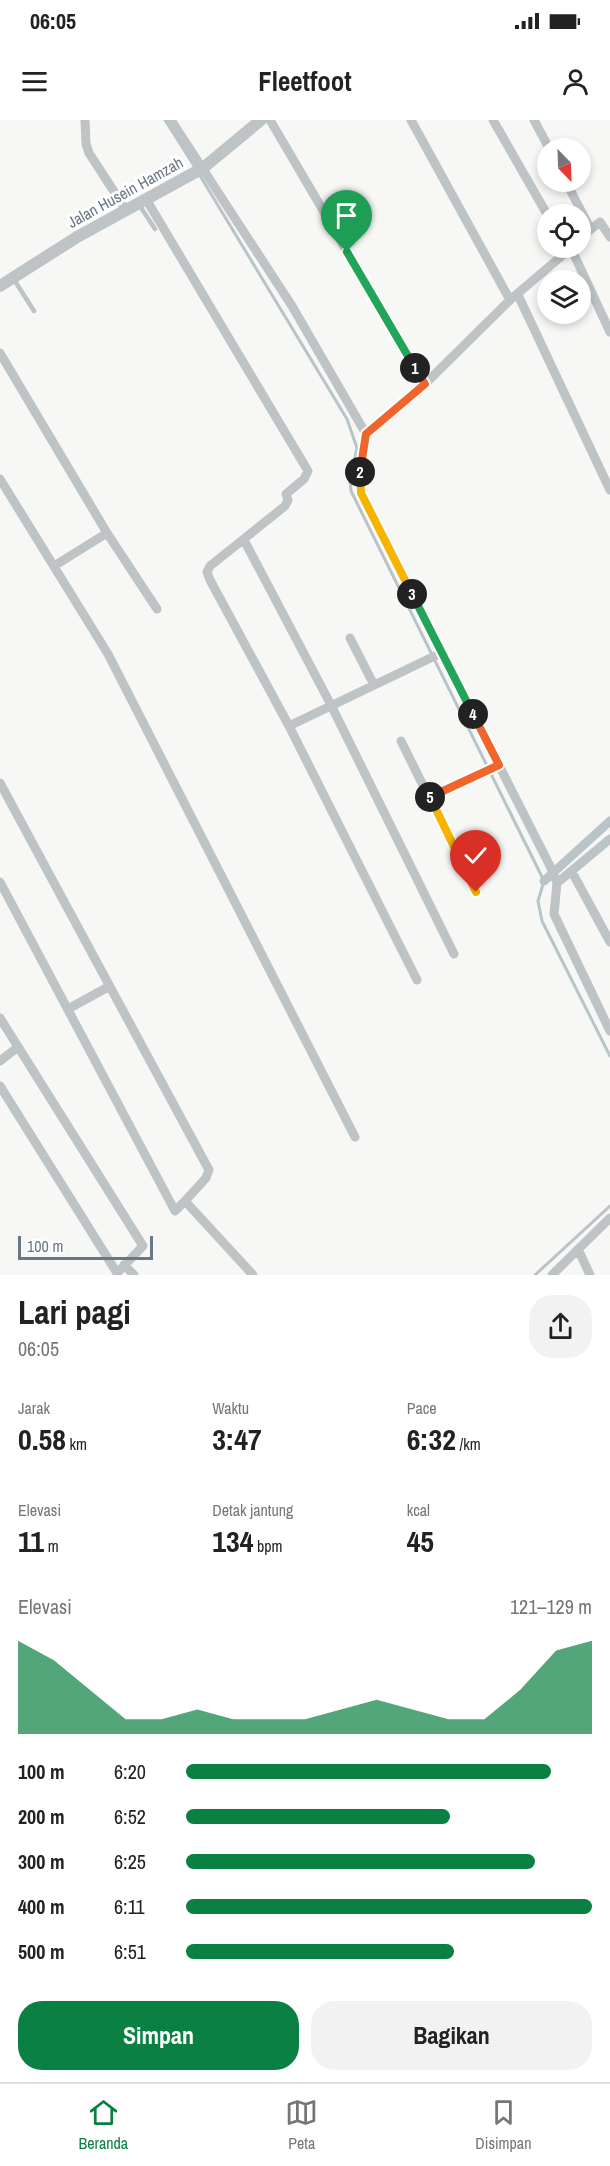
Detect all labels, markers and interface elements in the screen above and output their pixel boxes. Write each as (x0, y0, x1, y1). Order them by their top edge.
text: 06:05 (30, 6, 76, 36)
text: Fleetfoot (258, 63, 352, 99)
icon: menu (18, 65, 51, 98)
icon: person (559, 65, 592, 98)
north arrow (537, 138, 591, 192)
map controls (537, 138, 591, 324)
street label: Jalan Husein Hamzah (63, 151, 187, 233)
pin (321, 190, 372, 252)
icon: arrive (330, 199, 363, 232)
button: locate (537, 204, 591, 258)
button: layers (537, 270, 591, 324)
pin: 1 (400, 353, 430, 383)
text: 1 (411, 357, 419, 379)
pin: 2 (345, 457, 375, 487)
text: 2 (356, 461, 364, 483)
pin: 3 (397, 579, 427, 609)
text: 3 (408, 583, 416, 605)
pin: 4 (458, 699, 488, 729)
text: 4 (469, 703, 477, 725)
pin: 5 (415, 782, 445, 812)
text: 5 (426, 786, 434, 808)
pin (450, 830, 501, 892)
icon: check (459, 839, 492, 872)
scale bar (18, 1233, 153, 1260)
text: 100 m (27, 1235, 63, 1257)
text: Lari pagi (18, 1290, 131, 1334)
button: share (529, 1295, 592, 1358)
text: 06:05 (18, 1335, 59, 1362)
text: Jarak (18, 1397, 50, 1419)
text: Waktu (212, 1397, 249, 1419)
text: Pace (407, 1397, 437, 1419)
text: 0.58 (18, 1419, 66, 1459)
text: 3:47 (212, 1419, 262, 1459)
text: 6:32 (407, 1419, 456, 1459)
text: km (66, 1433, 87, 1455)
text: /km (456, 1433, 481, 1455)
text: Elevasi (18, 1499, 61, 1521)
text: Detak jantung (212, 1499, 293, 1521)
text: kcal (407, 1499, 430, 1521)
text: 11 (18, 1521, 44, 1561)
text: 134 (212, 1521, 253, 1561)
text: 45 (407, 1521, 434, 1561)
text: m (44, 1535, 59, 1557)
text: bpm (253, 1535, 283, 1557)
text: Elevasi (18, 1593, 72, 1620)
text: 121–129 m (510, 1593, 592, 1620)
text: 100 m (18, 1758, 65, 1785)
text: 6:20 (114, 1758, 146, 1785)
text: 200 m (18, 1803, 65, 1830)
text: 6:52 (114, 1803, 146, 1830)
text: 300 m (18, 1848, 65, 1875)
text: 6:25 (114, 1848, 146, 1875)
text: 400 m (18, 1893, 65, 1920)
text: 6:11 (114, 1893, 145, 1920)
text: 500 m (18, 1938, 65, 1965)
text: 6:51 (114, 1938, 146, 1965)
button: Simpan (18, 2001, 299, 2070)
button: Bagikan (311, 2001, 592, 2070)
tab: Beranda (79, 2096, 128, 2154)
tab: Peta (285, 2096, 318, 2154)
tab: Disimpan (475, 2096, 531, 2154)

